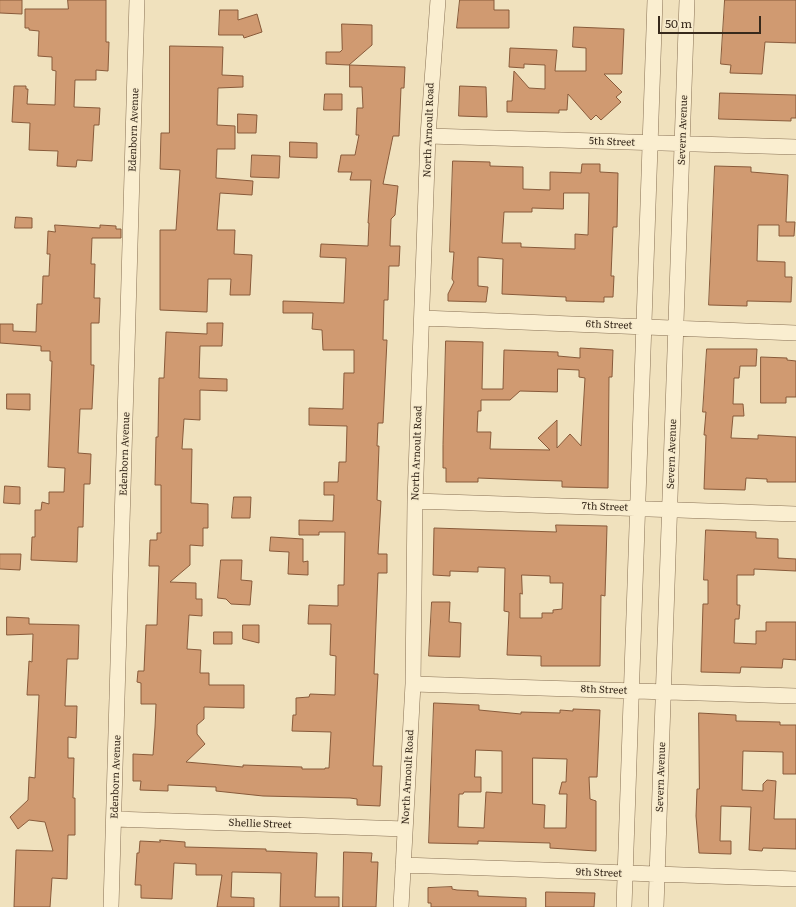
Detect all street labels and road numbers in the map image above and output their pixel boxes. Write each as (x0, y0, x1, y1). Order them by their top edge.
street label: North Arnoult Road (421, 82, 437, 178)
street label: Edenborn Avenue (127, 88, 141, 172)
street label: Severn Avenue (676, 95, 690, 165)
street label: 5th Street (589, 135, 635, 149)
street label: 6th Street (585, 318, 633, 332)
street label: North Arnoult Road (409, 405, 425, 501)
street label: Edenborn Avenue (118, 412, 132, 496)
street label: Severn Avenue (665, 419, 679, 489)
street label: 7th Street (582, 500, 628, 514)
street label: 8th Street (580, 683, 628, 697)
street label: North Arnoult Road (400, 729, 416, 825)
street label: Edenborn Avenue (109, 735, 123, 819)
street label: Severn Avenue (654, 742, 668, 812)
street label: Shellie Street (228, 817, 292, 831)
street label: 9th Street (576, 866, 622, 880)

